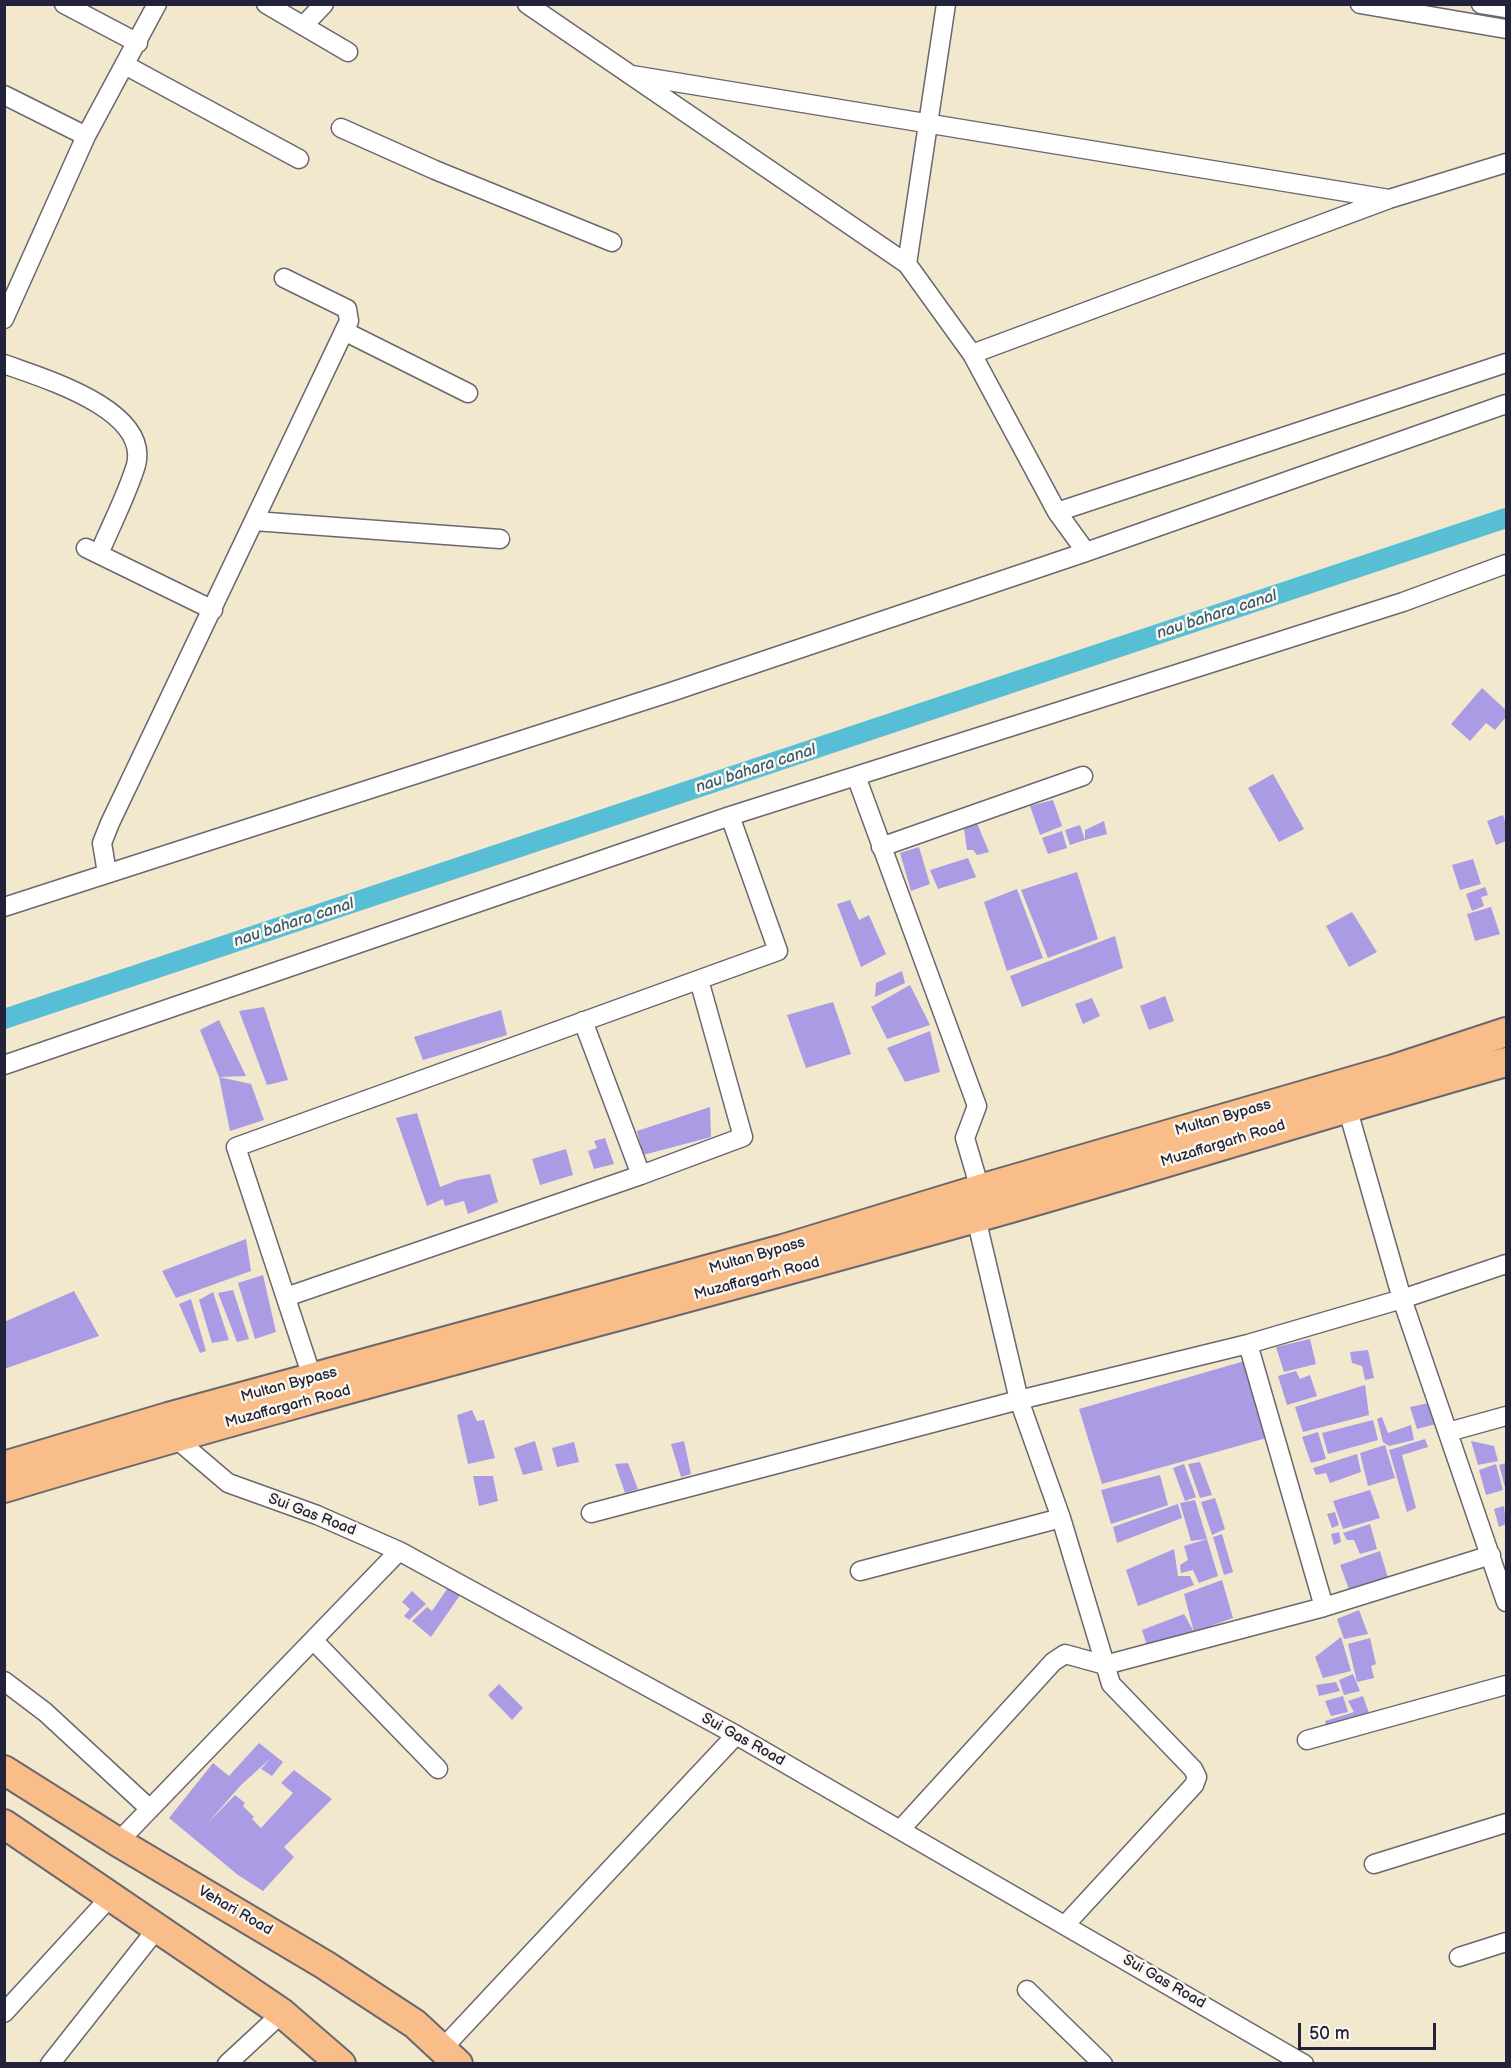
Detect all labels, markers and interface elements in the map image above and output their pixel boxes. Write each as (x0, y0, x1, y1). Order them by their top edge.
water label: nau bahara canal (1154, 587, 1280, 643)
water label: nau bahara canal (693, 741, 819, 797)
water label: nau bahara canal (231, 895, 357, 951)
street label: Multan Bypass (1173, 1096, 1273, 1140)
street label: Muzaffargarh Road (1159, 1117, 1287, 1171)
street label: Multan Bypass (707, 1234, 807, 1278)
street label: Muzaffargarh Road (692, 1254, 822, 1304)
street label: Multan Bypass (239, 1364, 339, 1406)
street label: Muzaffargarh Road (223, 1382, 353, 1432)
street label: Sui Gas Road (266, 1490, 358, 1540)
street label: Sui Gas Road (698, 1710, 788, 1770)
street label: Vehari Road (195, 1882, 275, 1940)
street label: Sui Gas Road (1119, 1951, 1209, 2013)
scale bar (1301, 2011, 1439, 2049)
text: 50 m (1309, 2023, 1350, 2044)

